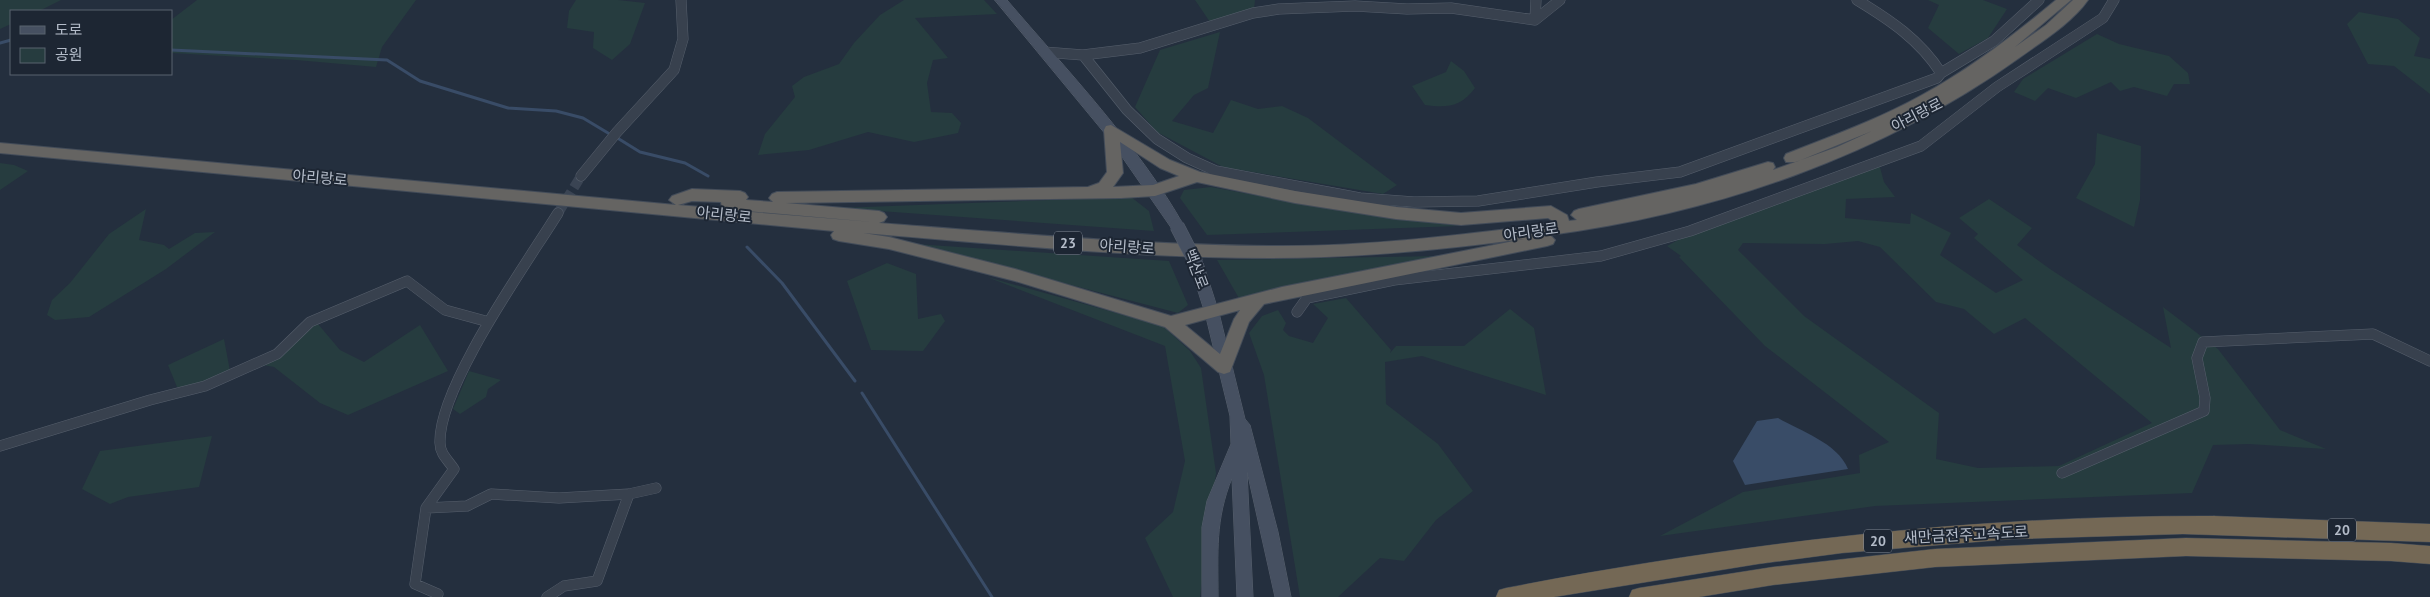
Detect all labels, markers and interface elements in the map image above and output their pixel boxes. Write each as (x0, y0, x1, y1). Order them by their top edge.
legend (10, 10, 172, 75)
text: 도로 (55, 20, 83, 39)
text: 공원 (55, 45, 83, 64)
street label: 아리랑로 (1888, 94, 1946, 136)
street label: 아리랑로 (292, 166, 348, 189)
street label: 아리랑로 (696, 202, 752, 227)
street label: 아리랑로 (1502, 218, 1560, 245)
road number: 23 (1054, 232, 1082, 254)
street label: 아리랑로 (1099, 235, 1155, 258)
street label: 백산로 (1180, 246, 1213, 292)
road number: 20 (2328, 518, 2356, 542)
street label: 새만금전주고속도로 (1903, 522, 2028, 547)
road number: 20 (1864, 530, 1892, 552)

